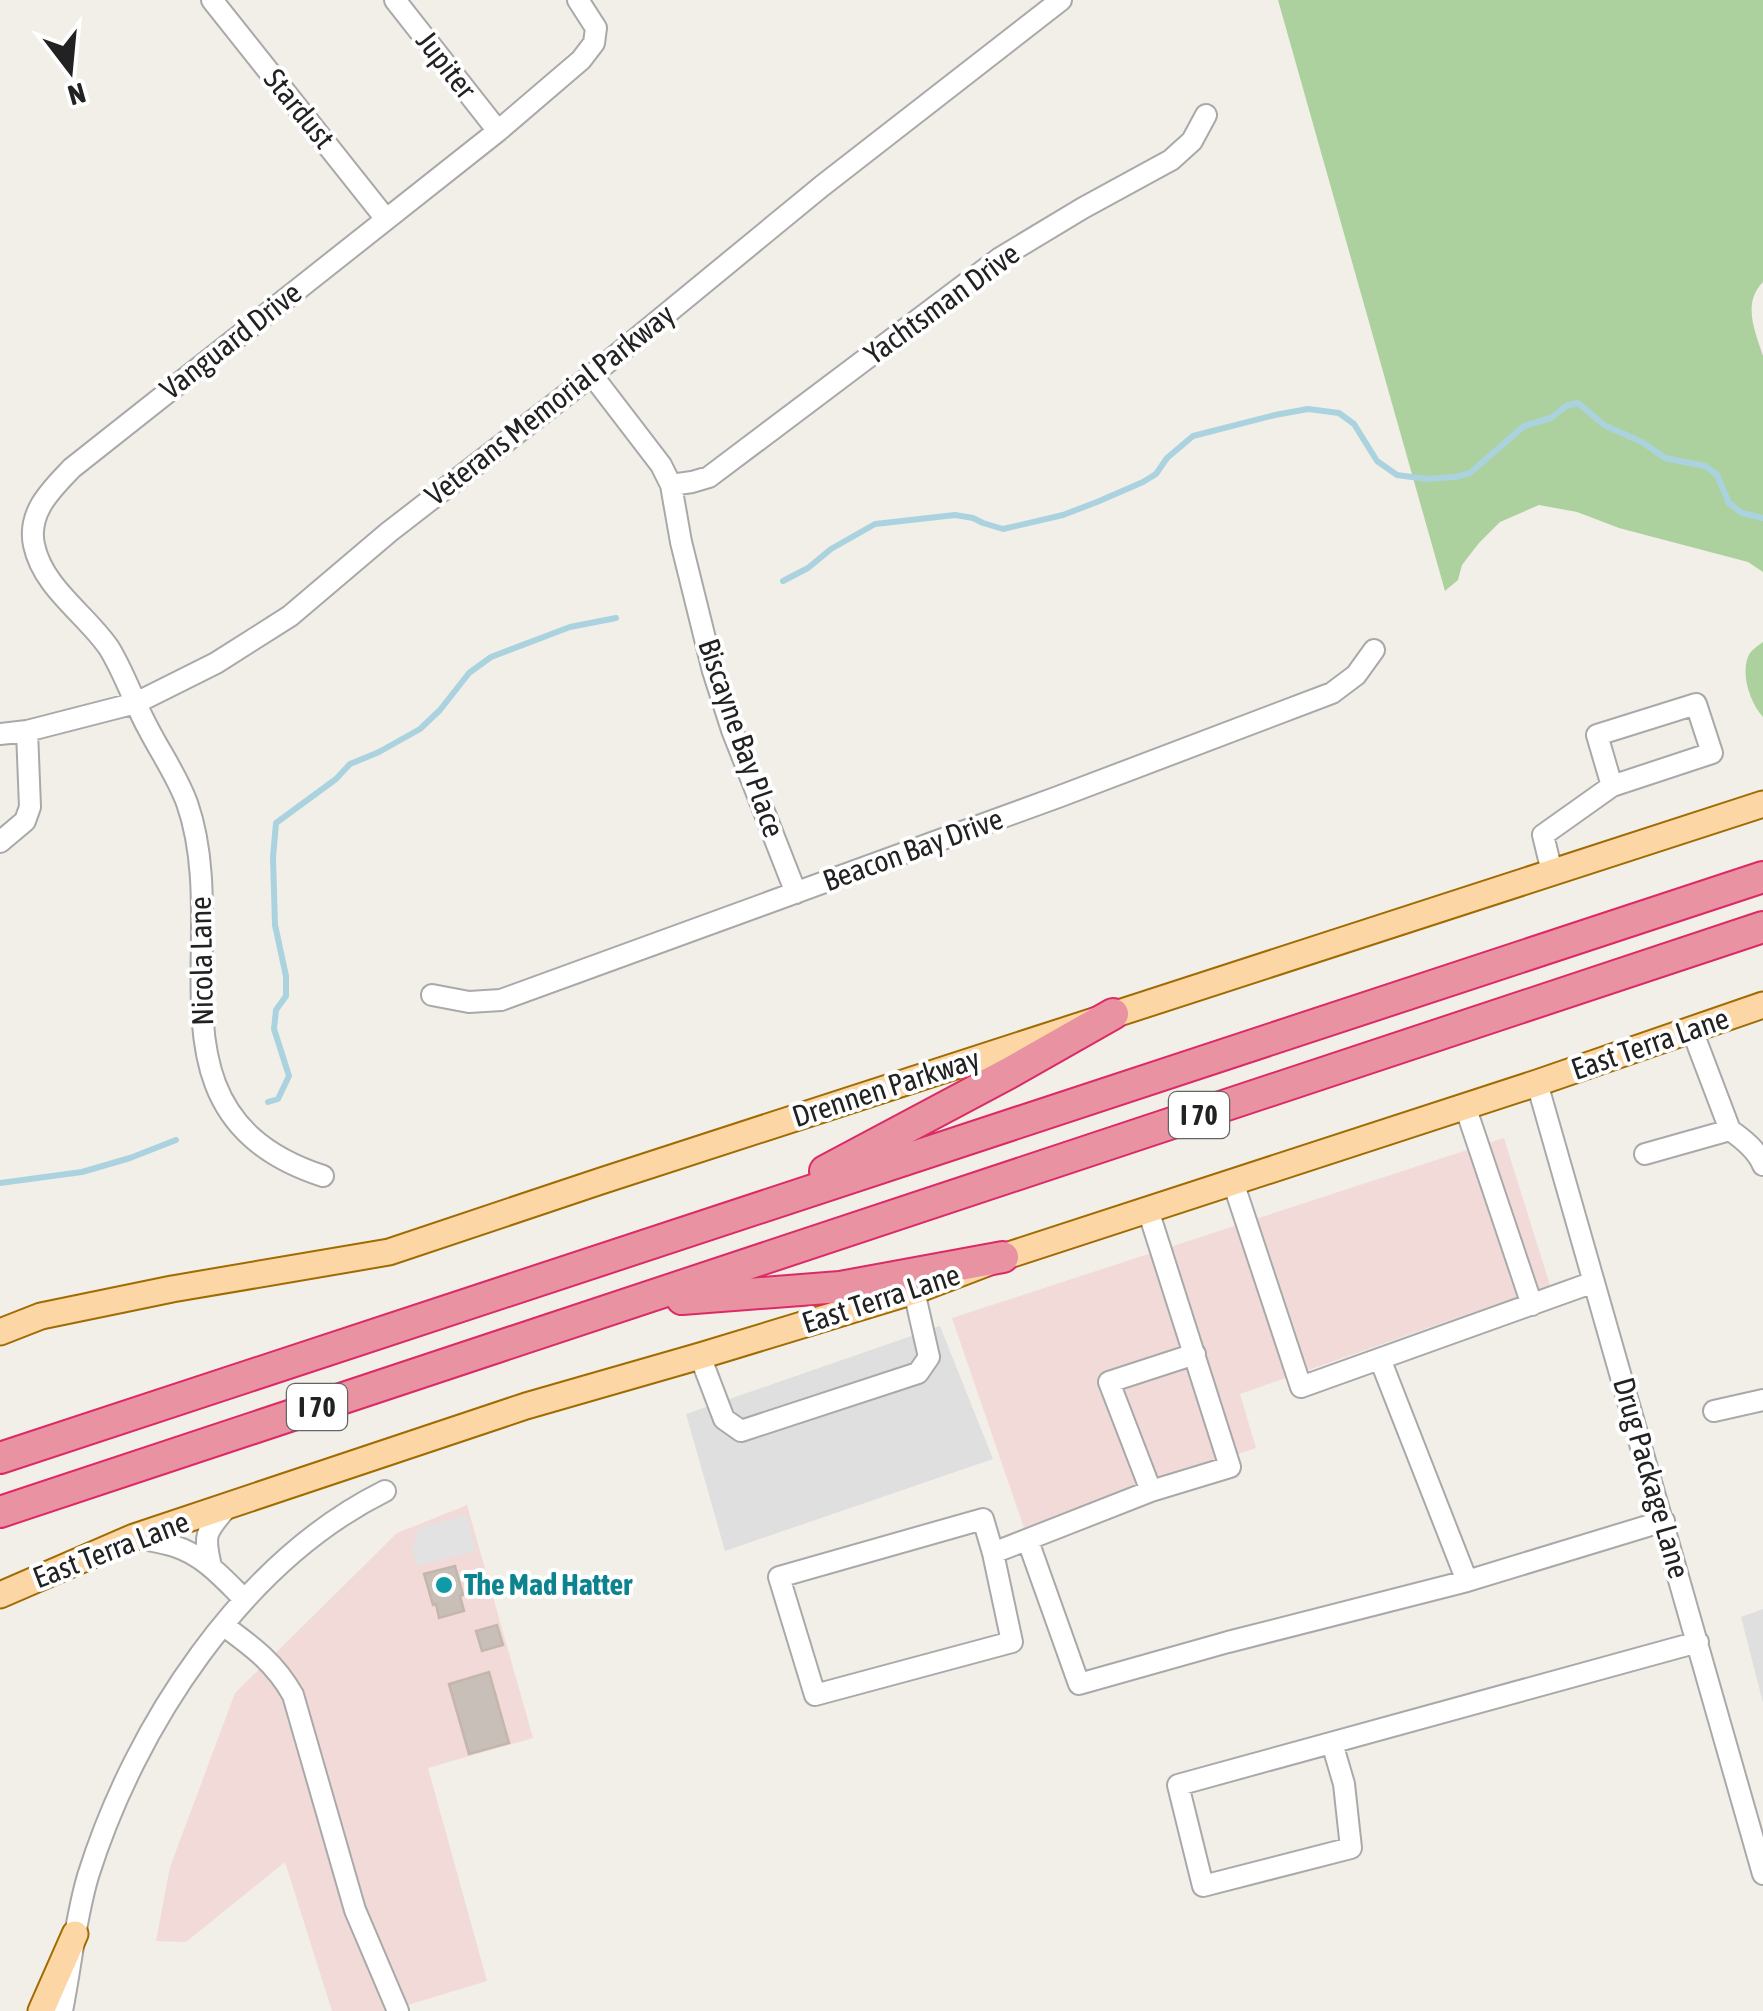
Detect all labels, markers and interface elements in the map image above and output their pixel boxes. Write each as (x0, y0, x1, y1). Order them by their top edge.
north arrow (20, 20, 120, 120)
street label: Jupiter (410, 24, 484, 106)
street label: Stardust (258, 62, 342, 155)
text: N (65, 76, 89, 112)
street label: Yachtsman Drive (857, 236, 1025, 371)
street label: Vanguard Drive (153, 275, 307, 406)
street label: Veterans Memorial Parkway (418, 297, 680, 512)
street label: Biscayne Bay Place (692, 634, 792, 841)
street label: Beacon Bay Drive (818, 801, 1007, 897)
street label: Nicola Lane (183, 896, 219, 1026)
street label: East Terra Lane (1567, 1000, 1733, 1086)
street label: Drennen Parkway (788, 1041, 984, 1133)
road number: I 70 (1169, 1092, 1229, 1138)
street label: East Terra Lane (797, 1257, 964, 1340)
street label: Drug Package Lane (1607, 1373, 1697, 1582)
road number: I 70 (287, 1384, 347, 1430)
street label: East Terra Lane (28, 1504, 193, 1594)
place label: The Mad Hatter (464, 1567, 633, 1601)
marker: The Mad Hatter (433, 1574, 455, 1596)

